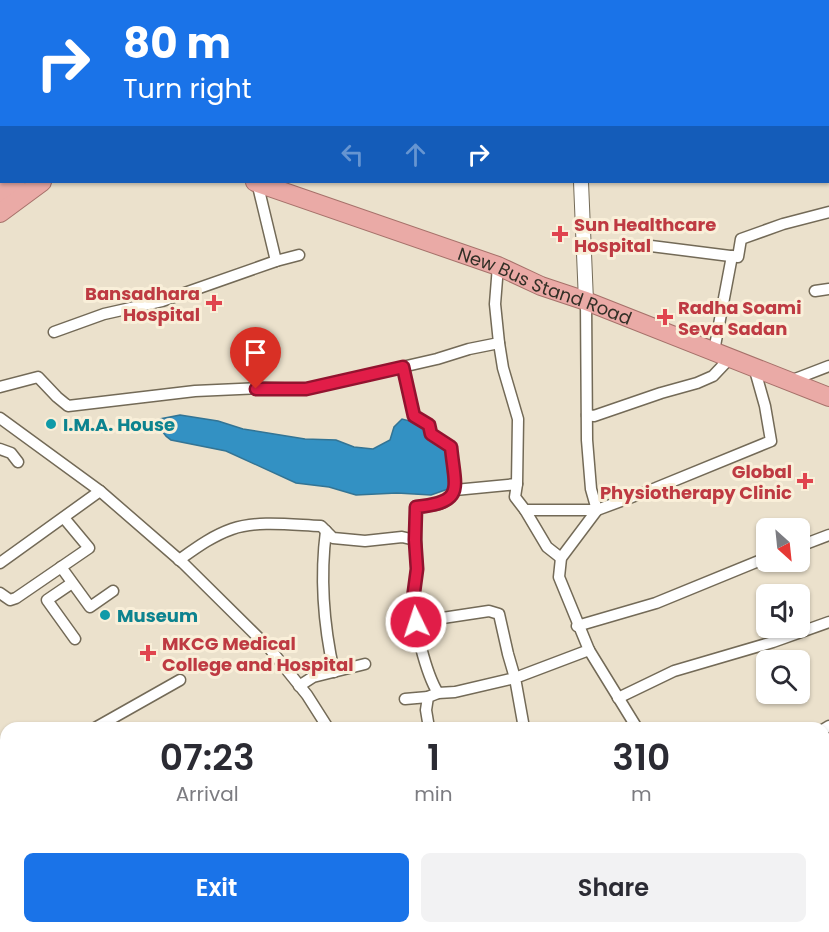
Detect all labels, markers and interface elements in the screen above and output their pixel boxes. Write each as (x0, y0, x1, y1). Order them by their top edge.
text: 80 m (123, 14, 231, 73)
icon: right (24, 24, 102, 102)
text: Turn right (123, 70, 252, 107)
icon: left (336, 138, 369, 171)
icon: ahead (399, 138, 432, 171)
icon: right (462, 138, 495, 171)
place label: Sun Healthcare Hospital (574, 212, 716, 258)
marker: Sun Healthcare Hospital (551, 225, 569, 243)
street label: New Bus Stand Road (455, 241, 636, 330)
place label: Bansadhara Hospital (85, 281, 200, 327)
marker: Bansadhara Hospital (205, 294, 223, 312)
place label: Radha Soami Seva Sadan (678, 295, 801, 341)
marker: Radha Soami Seva Sadan (656, 308, 674, 326)
pin (230, 327, 281, 389)
icon: arrive (239, 336, 272, 369)
place label: I.M.A. House (63, 412, 175, 437)
marker: I.M.A. House (44, 417, 58, 431)
place label: Global Physiotherapy Clinic (600, 459, 792, 505)
marker: Global Physiotherapy Clinic (796, 472, 814, 490)
north arrow (756, 518, 810, 572)
map controls (756, 518, 810, 704)
button: sound (756, 584, 810, 638)
position arrow (384, 590, 448, 654)
place label: Museum (117, 603, 198, 628)
marker: Museum (98, 608, 112, 622)
place label: MKCG Medical College and Hospital (162, 631, 353, 677)
marker: MKCG Medical College and Hospital (139, 644, 157, 662)
button: search (756, 650, 810, 704)
text: 07:23 (160, 732, 254, 783)
text: 1 (427, 732, 440, 783)
text: 310 (612, 732, 670, 783)
text: Arrival (176, 780, 239, 808)
text: min (414, 780, 453, 808)
text: m (631, 780, 652, 808)
button: Exit (24, 853, 409, 922)
button: Share (421, 853, 806, 922)

